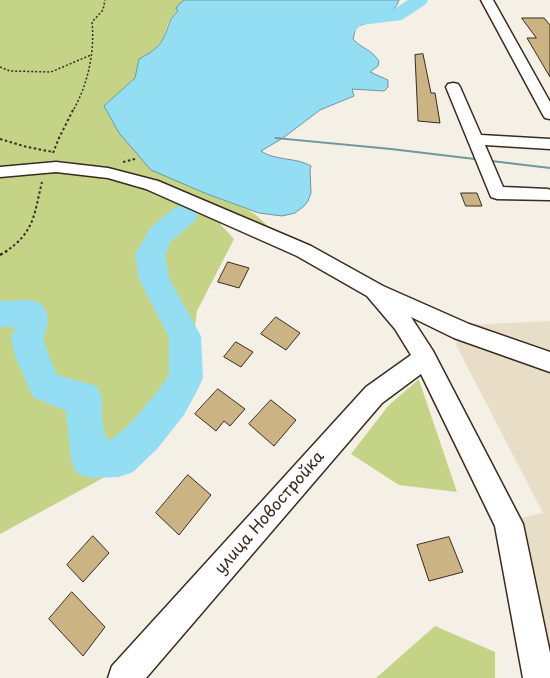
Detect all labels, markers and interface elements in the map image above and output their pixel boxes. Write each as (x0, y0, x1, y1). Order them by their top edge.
street label: улица Новостройка (211, 448, 329, 578)

